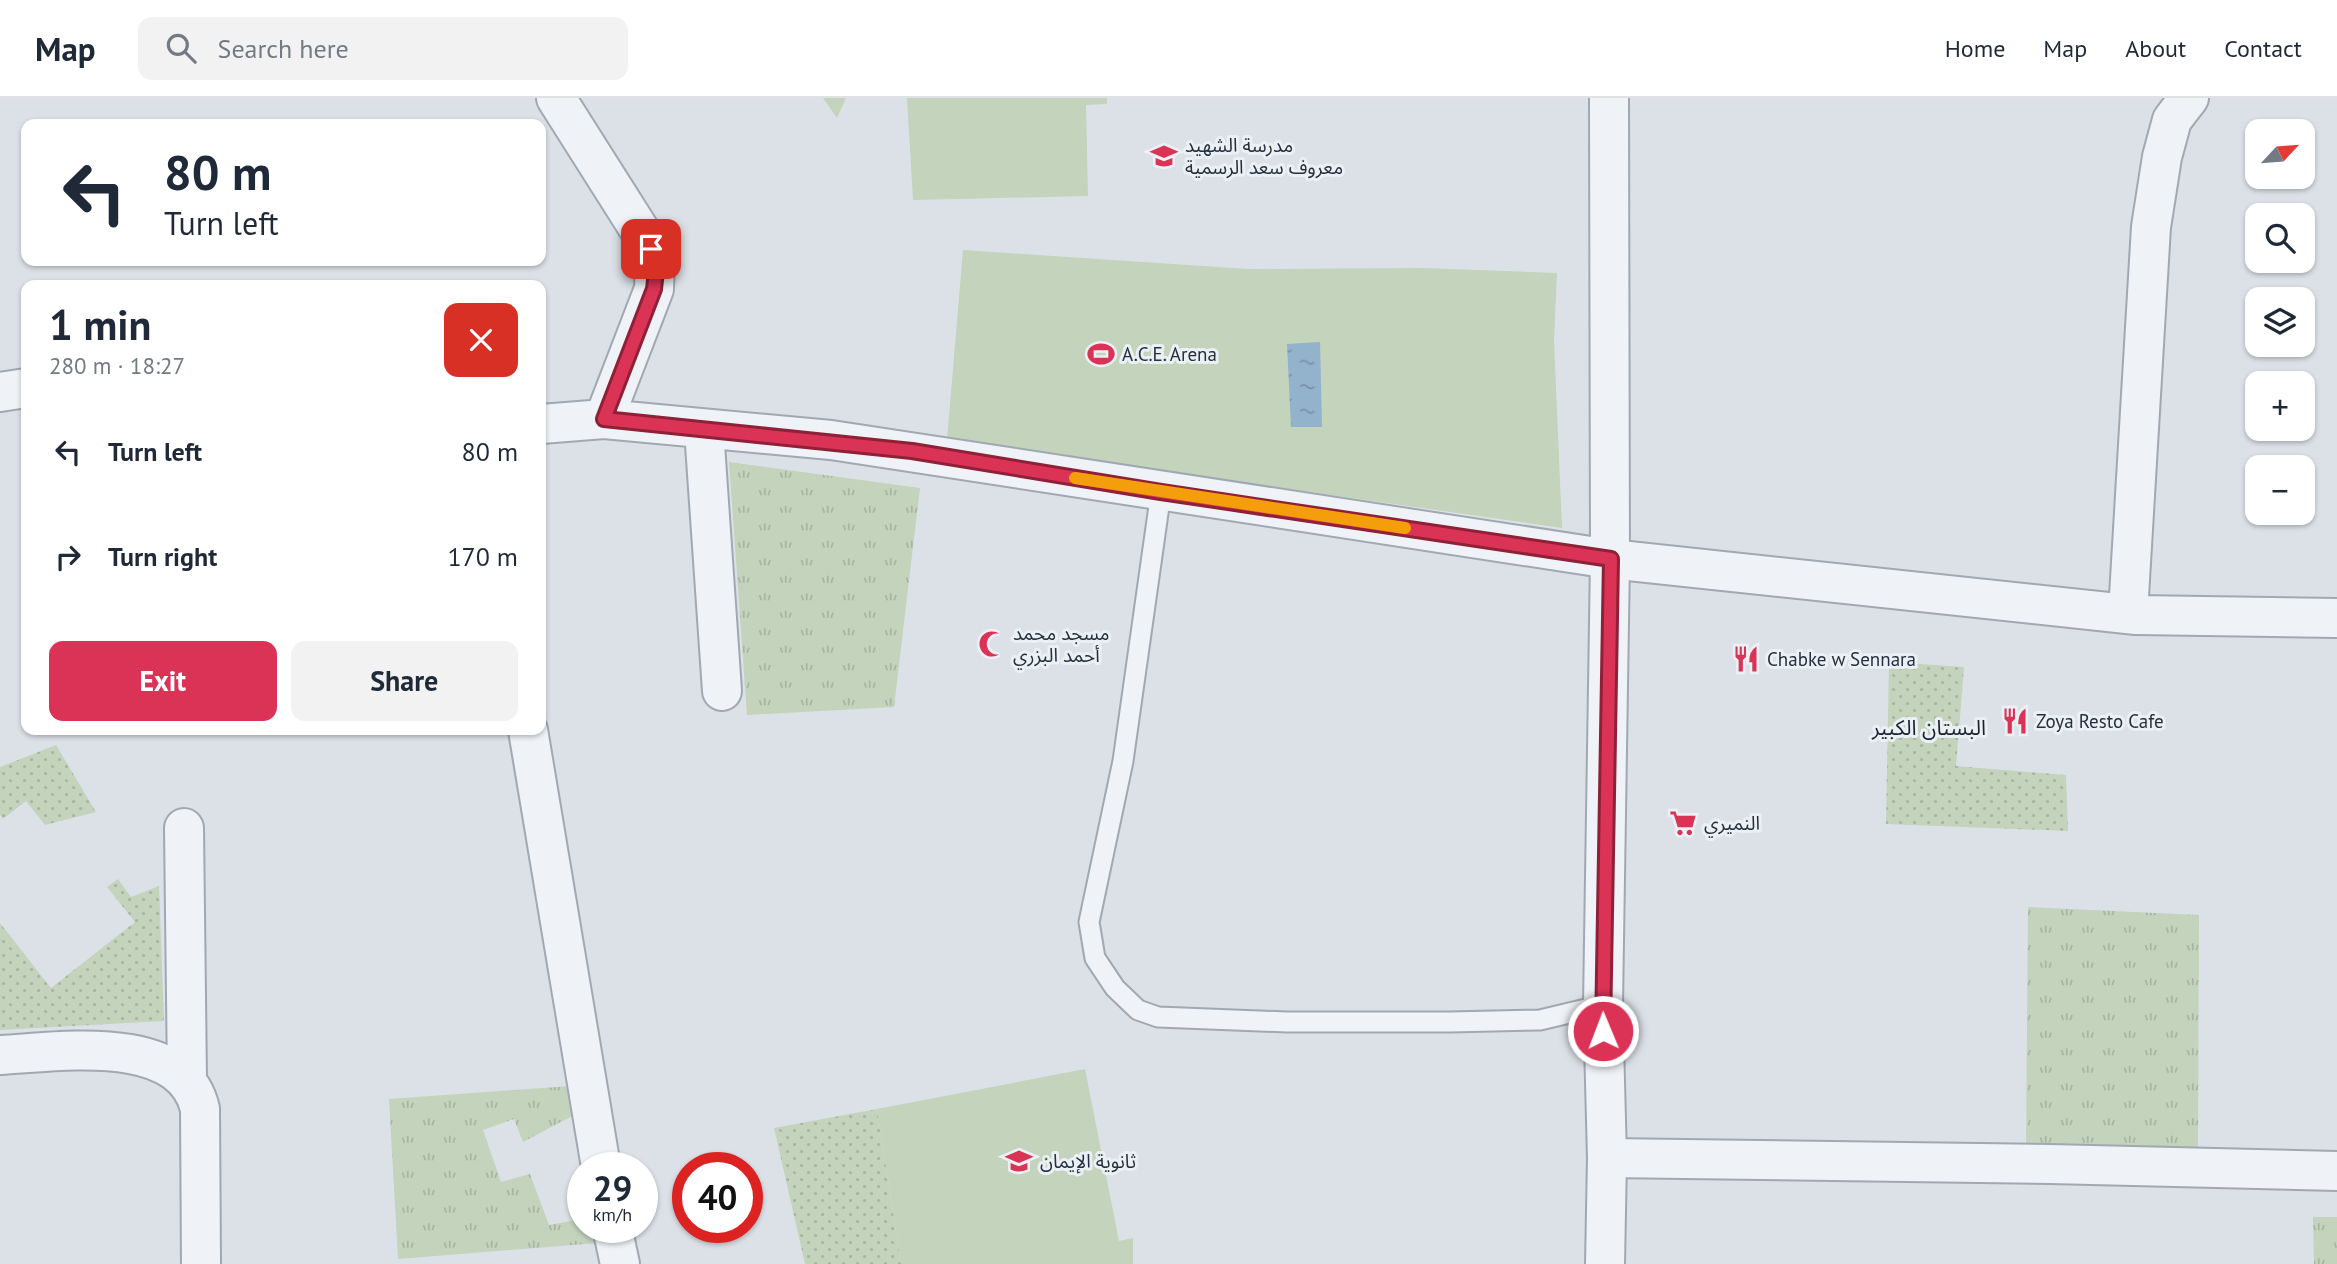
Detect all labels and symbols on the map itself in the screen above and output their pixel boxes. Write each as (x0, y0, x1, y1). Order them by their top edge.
north arrow (2245, 119, 2315, 189)
place label: مدرسة الشهيد معروف سعد الرسمية (1185, 133, 1343, 179)
school or university icon: مدرسة الشهيد معروف سعد الرسمية (1149, 141, 1179, 171)
pin (621, 219, 681, 279)
sports icon: A.C.E. Arena (1086, 339, 1116, 369)
place label: A.C.E. Arena (1122, 342, 1217, 366)
place label: مسجد محمد أحمد البزري (1013, 621, 1110, 670)
mosque icon: مسجد محمد أحمد البزري (977, 629, 1007, 659)
restaurant icon: Chabke w Sennara (1731, 644, 1761, 674)
place label: Chabke w Sennara (1767, 647, 1916, 671)
restaurant icon: Zoya Resto Cafe (2000, 706, 2030, 736)
place label: Zoya Resto Cafe (2036, 709, 2164, 733)
district label: البستان الكبير (1871, 714, 1986, 741)
supermarket icon: النميري (1668, 808, 1698, 838)
place label: النميري (1704, 811, 1760, 838)
position arrow (1566, 994, 1640, 1068)
school or university icon: ثانوية الإيمان (1004, 1146, 1034, 1176)
place label: ثانوية الإيمان (1040, 1149, 1136, 1174)
speed limit sign: 40 (672, 1152, 763, 1243)

